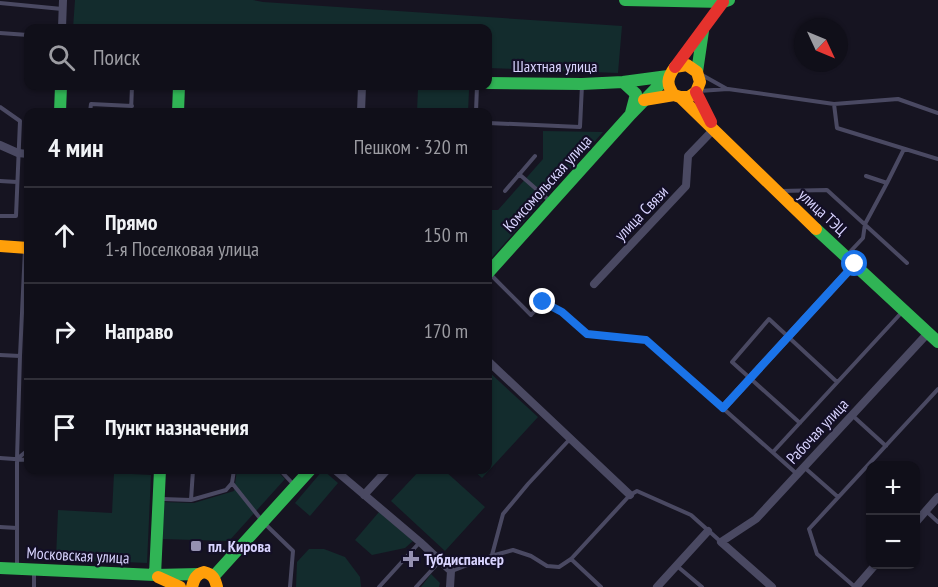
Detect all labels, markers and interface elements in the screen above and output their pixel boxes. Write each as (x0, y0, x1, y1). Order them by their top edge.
north arrow (794, 18, 848, 72)
search box (24, 24, 492, 90)
icon: search (45, 41, 78, 74)
text: Поиск (93, 43, 140, 71)
street label: Шахтная улица (513, 56, 597, 76)
text: 4 мин (48, 131, 103, 164)
street label: Комсомольская улица (498, 131, 596, 235)
text: Пешком · 320 m (354, 134, 468, 160)
street label: улица Связи (610, 181, 672, 245)
street label: улица ТЭЦ (795, 184, 852, 240)
text: Прямо (105, 208, 158, 236)
icon: ahead (48, 219, 81, 252)
text: 150 m (424, 222, 468, 248)
text: 1-я Поселковая улица (105, 236, 259, 262)
route start (841, 250, 867, 276)
route end (529, 288, 555, 314)
icon: right (48, 315, 81, 348)
text: Направо (105, 317, 173, 345)
text: 170 m (424, 318, 468, 344)
street label: Рабочая улица (782, 394, 852, 468)
icon: arrive (48, 411, 81, 444)
text: Пункт назначения (105, 413, 249, 441)
map controls (866, 461, 920, 569)
button: + (866, 461, 920, 515)
button: − (866, 515, 920, 569)
place label: пл. Кирова (208, 536, 271, 556)
marker: пл. Кирова (189, 539, 203, 553)
street label: Московская улица (26, 542, 130, 568)
place label: Тубдиспансер (424, 549, 504, 569)
marker: Тубдиспансер (402, 550, 420, 568)

